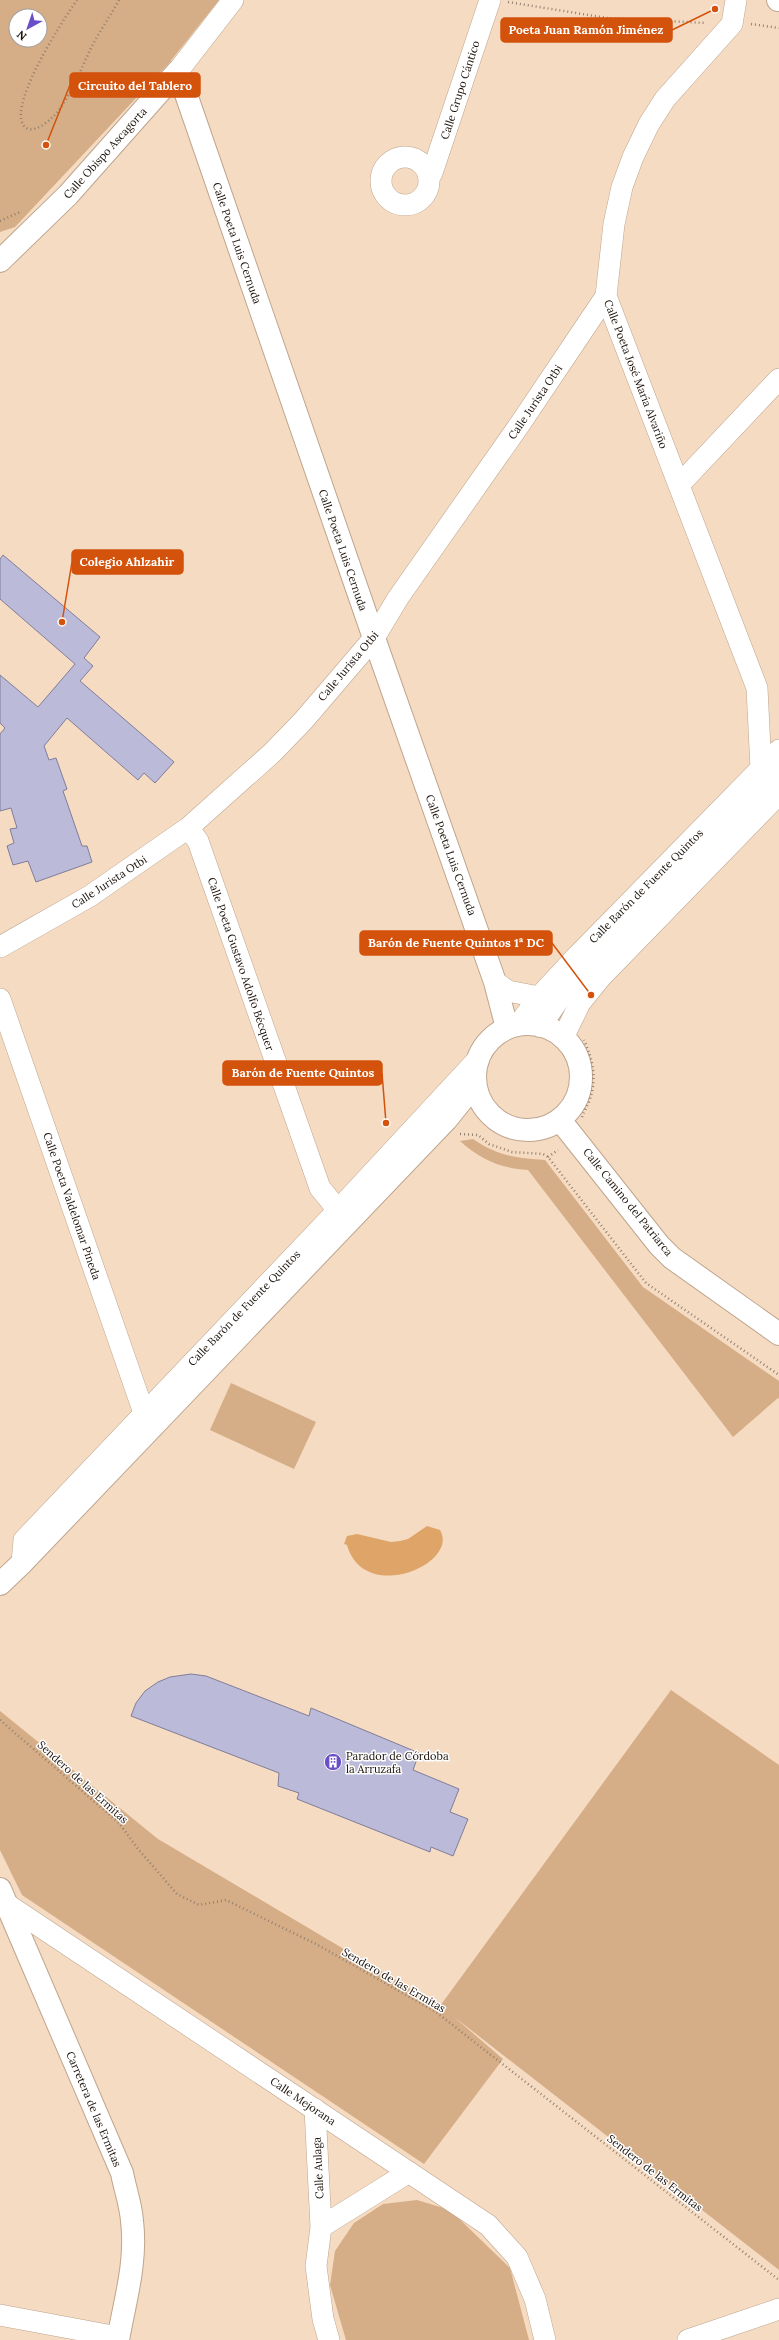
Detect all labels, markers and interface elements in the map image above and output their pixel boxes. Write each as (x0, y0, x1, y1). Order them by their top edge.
north arrow (8, 8, 48, 48)
callout: Poeta Juan Ramón Jiménez (501, 18, 672, 42)
text: Poeta Juan Ramón Jiménez (509, 22, 663, 37)
text: N (13, 27, 29, 44)
street label: Calle Grupo Cántico (437, 39, 483, 141)
callout: Circuito del Tablero (70, 73, 200, 97)
text: Circuito del Tablero (78, 78, 192, 93)
street label: Calle Obispo Ascagorta (60, 104, 150, 202)
street label: Calle Poeta Luis Cernuda (210, 180, 265, 306)
street label: Calle Poeta José María Alvariño (601, 298, 671, 450)
street label: Calle Jurista Otbi (505, 362, 565, 442)
street label: Calle Poeta Luis Cernuda (316, 487, 371, 613)
callout: Colegio Ahlzahir (72, 550, 183, 574)
text: Colegio Ahlzahir (80, 554, 175, 569)
street label: Calle Jurista Otbi (315, 628, 381, 704)
street label: Calle Poeta Luis Cernuda (423, 793, 480, 918)
street label: Calle Barón de Fuente Quintos (586, 826, 706, 946)
street label: Calle Jurista Otbi (69, 852, 149, 912)
street label: Calle Poeta Gustavo Adolfo Bécquer (205, 875, 277, 1053)
callout: Barón de Fuente Quintos 1ª DC (360, 931, 552, 955)
text: Barón de Fuente Quintos 1ª DC (368, 935, 545, 950)
callout: Barón de Fuente Quintos (223, 1061, 382, 1085)
text: Barón de Fuente Quintos (232, 1065, 375, 1080)
street label: Calle Poeta Valdelomar Pineda (40, 1130, 104, 1282)
street label: Calle Camino del Patriarca (580, 1145, 676, 1259)
street label: Calle Barón de Fuente Quintos (185, 1247, 303, 1369)
street label: Sendero de las Ermitas (35, 1738, 131, 1826)
place label: Parador de Córdoba la Arruzafa (346, 1749, 449, 1776)
building icon: Parador de Córdoba la Arruzafa (323, 1752, 343, 1772)
street label: Sendero de las Ermitas (340, 1945, 448, 2015)
street label: Carretera de las Ermitas (63, 2049, 125, 2169)
street label: Calle Mejorana (267, 2074, 339, 2128)
street label: Sendero de las Ermitas (604, 2131, 706, 2215)
street label: Calle Aulaga (309, 2136, 327, 2199)

